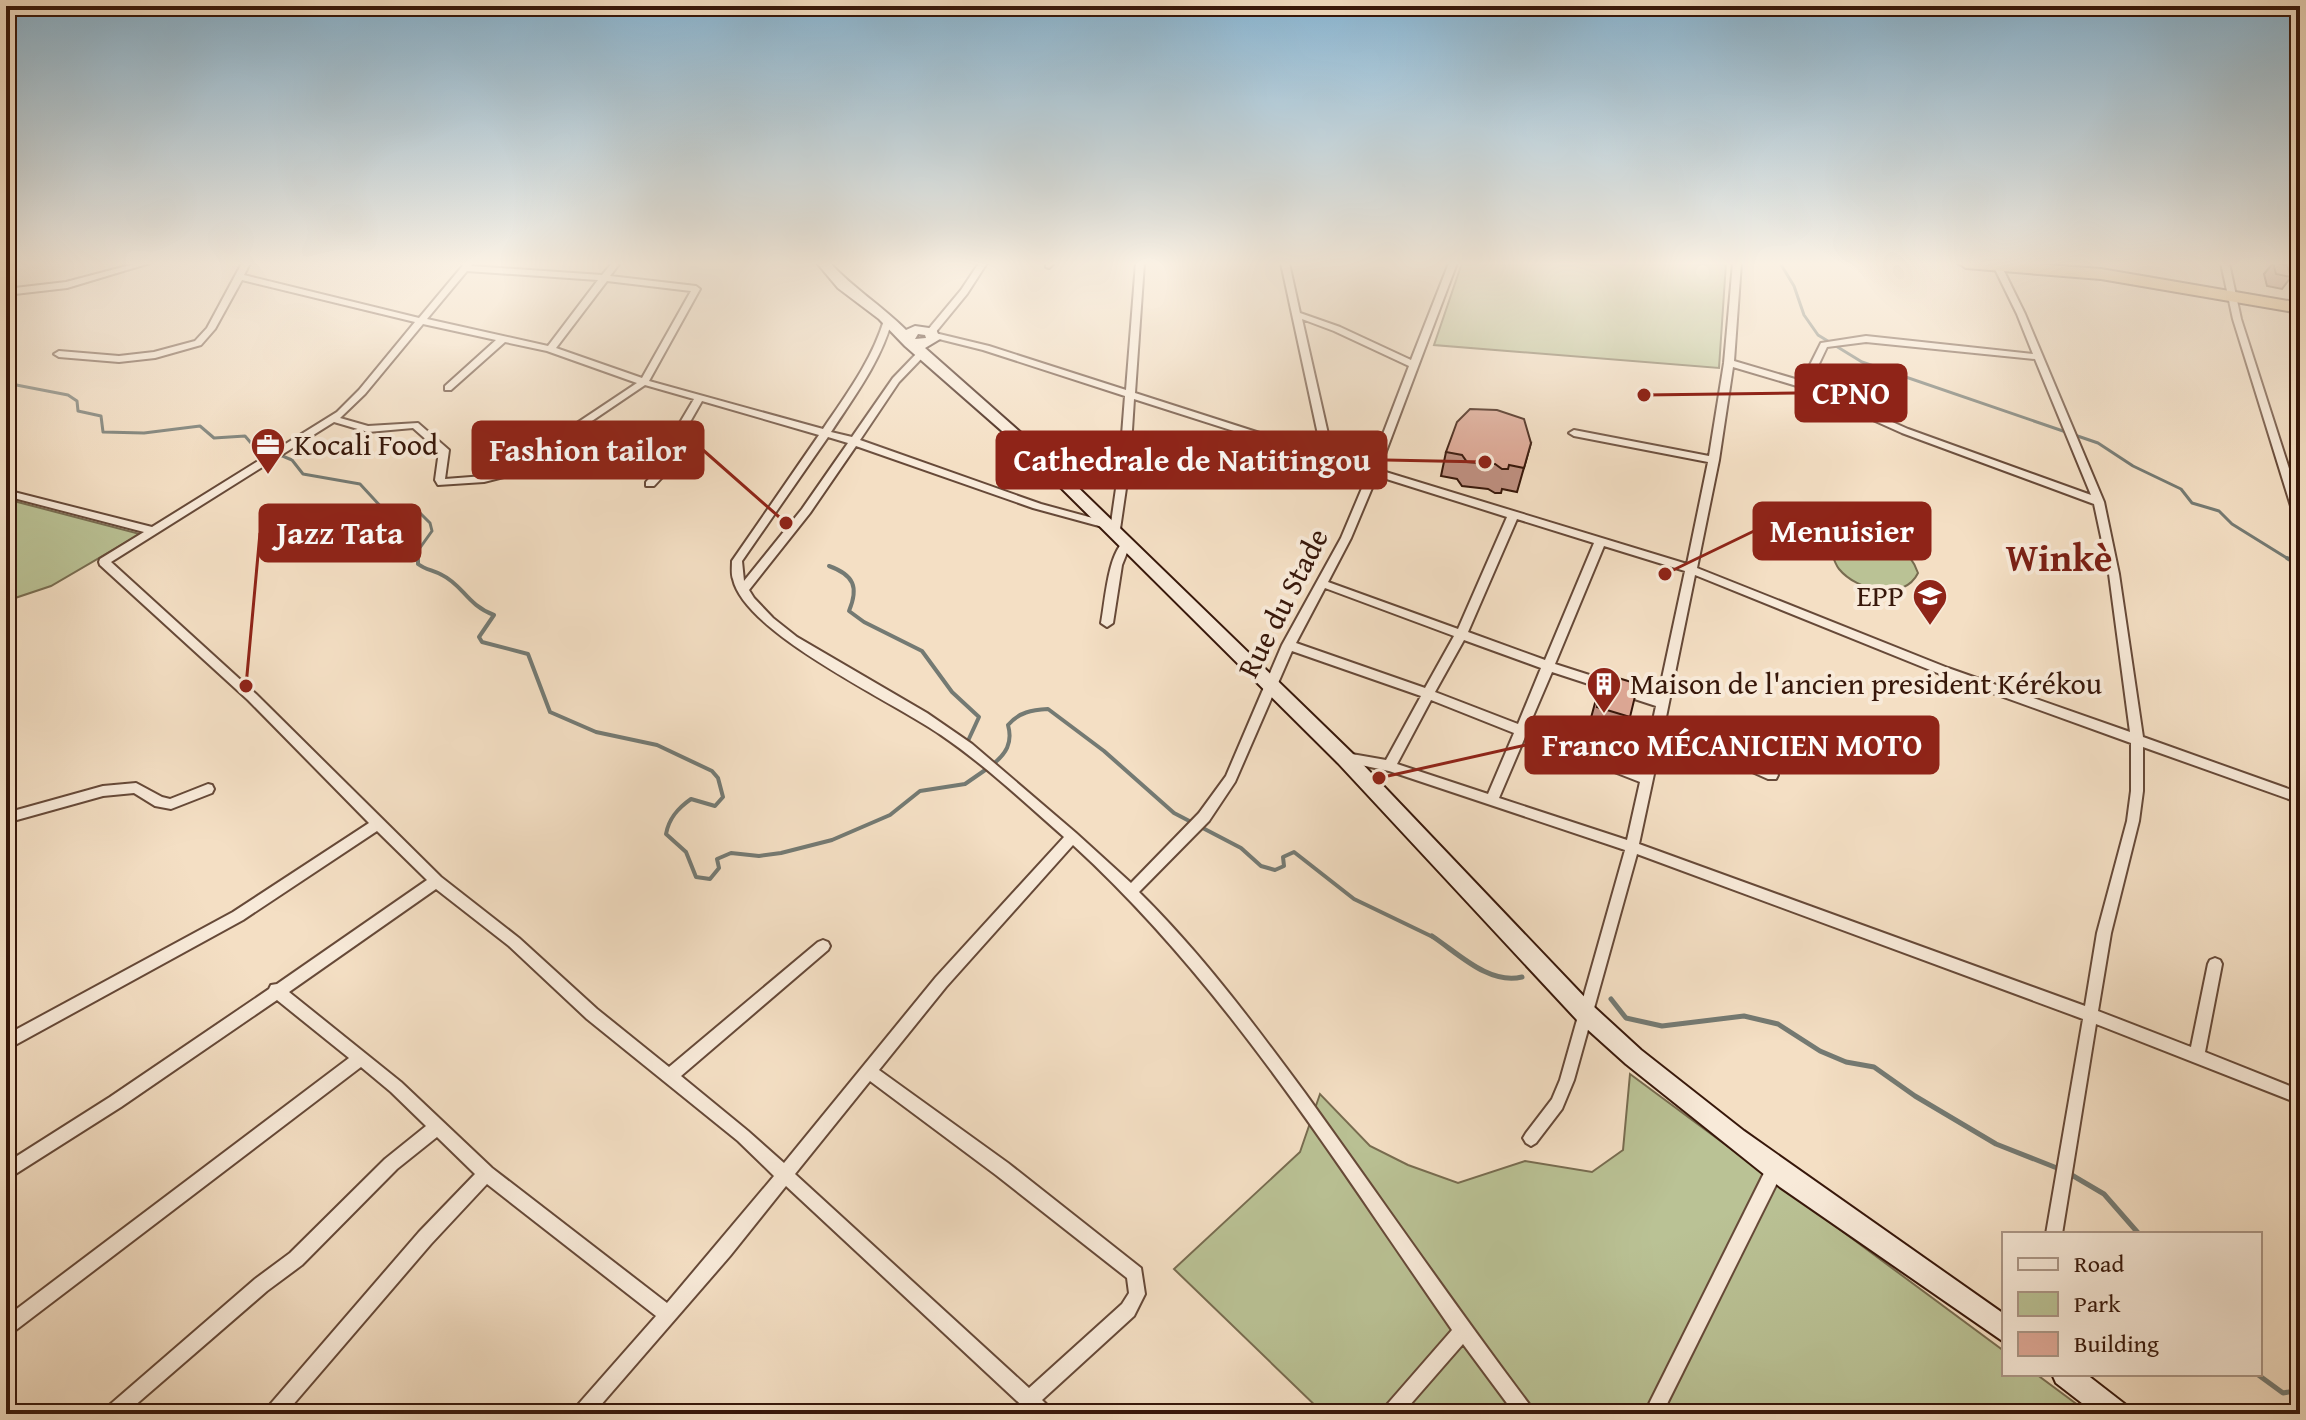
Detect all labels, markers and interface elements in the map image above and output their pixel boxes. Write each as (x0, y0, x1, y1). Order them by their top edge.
callout: CPNO (1796, 365, 1906, 421)
text: CPNO (1812, 369, 1890, 416)
place label: Kocali Food (294, 422, 438, 466)
callout: Fashion tailor (473, 422, 703, 478)
office icon: Kocali Food (249, 426, 287, 476)
text: Fashion tailor (489, 426, 687, 473)
callout: Cathedrale de Natitingou (997, 432, 1386, 488)
text: Cathedrale de Natitingou (1013, 436, 1371, 483)
callout: Menuisier (1754, 503, 1930, 559)
callout: Jazz Tata (260, 505, 420, 561)
text: Menuisier (1770, 507, 1915, 554)
text: Jazz Tata (271, 509, 404, 556)
street label: Rue du Stade (1226, 520, 1339, 685)
district label: Winkè (2006, 529, 2112, 585)
place label: EPP (1857, 573, 1904, 617)
school or university icon: EPP (1911, 577, 1949, 627)
place label: Maison de l'ancien president Kérékou (1630, 661, 2103, 705)
building icon: Maison de l'ancien president Kérékou (1585, 665, 1623, 715)
callout: Franco MÉCANICIEN MOTO (1526, 717, 1938, 773)
text: Franco MÉCANICIEN MOTO (1542, 721, 1922, 768)
legend (2002, 1232, 2262, 1376)
text: Road (2074, 1246, 2124, 1281)
text: Park (2074, 1286, 2121, 1321)
text: Building (2074, 1326, 2159, 1361)

